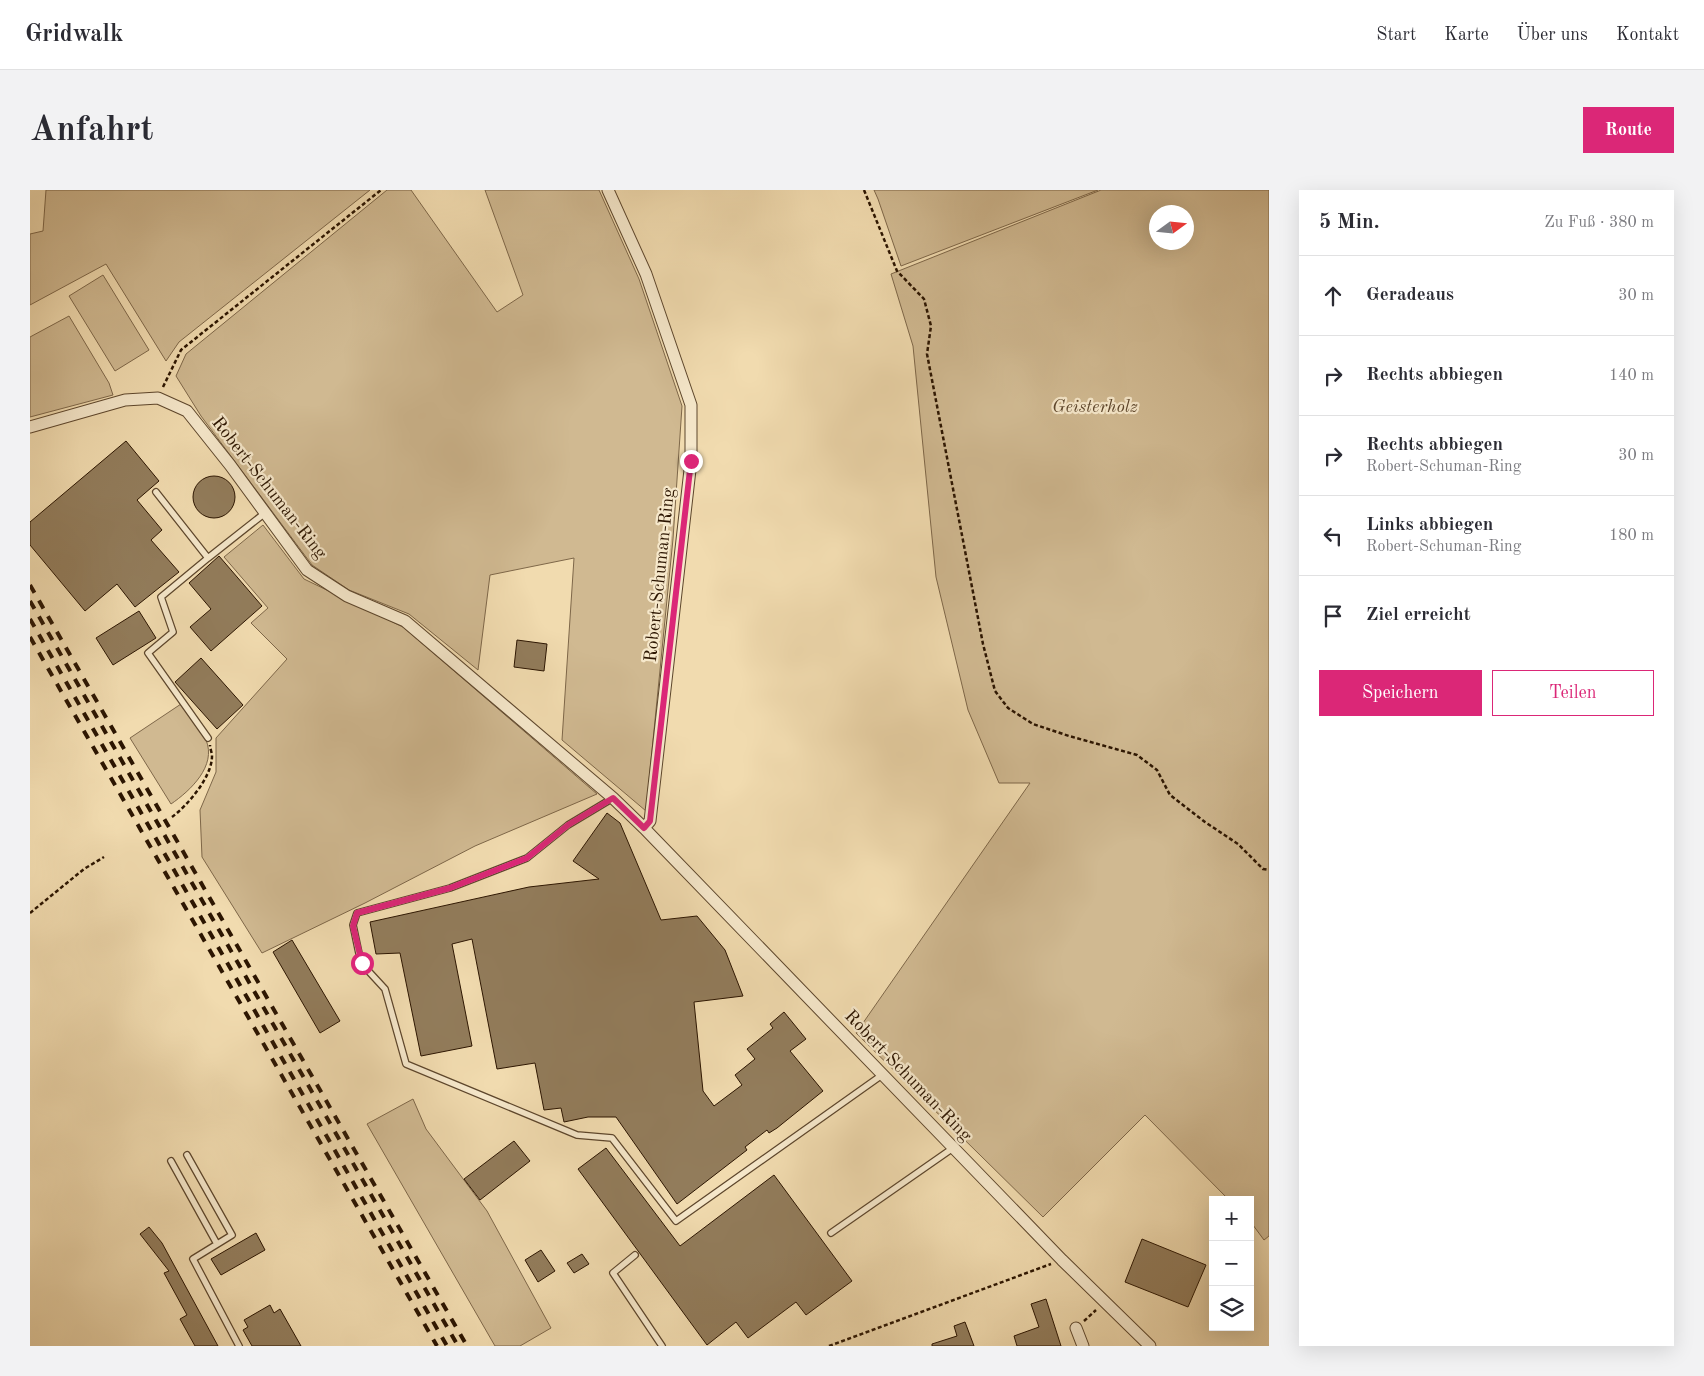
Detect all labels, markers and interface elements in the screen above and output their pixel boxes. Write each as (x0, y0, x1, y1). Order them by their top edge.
text: Gridwalk (25, 23, 123, 47)
text: Start (1376, 26, 1416, 44)
text: Karte (1444, 26, 1489, 44)
text: Über uns (1517, 26, 1588, 44)
text: Kontakt (1616, 26, 1679, 44)
button: Route (1583, 107, 1674, 153)
text: Anfahrt (30, 113, 153, 148)
north arrow (1149, 205, 1194, 250)
text: 5 Min. (1319, 212, 1380, 233)
text: Zu Fuß · 380 m (1544, 215, 1654, 231)
icon: ahead (1319, 282, 1347, 310)
text: Geradeaus (1366, 286, 1454, 305)
text: 30 m (1618, 288, 1654, 304)
icon: right (1319, 362, 1347, 390)
text: Rechts abbiegen (1366, 366, 1503, 385)
text: 140 m (1609, 368, 1654, 384)
park label: Geisterholz (1052, 398, 1138, 416)
street label: Robert-Schuman-Ring (208, 414, 330, 563)
text: Rechts abbiegen (1366, 436, 1503, 455)
icon: right (1319, 442, 1347, 470)
text: 30 m (1618, 448, 1654, 464)
route end (680, 450, 703, 473)
text: Robert-Schuman-Ring (1366, 459, 1521, 475)
street label: Robert-Schuman-Ring (642, 487, 678, 663)
text: Links abbiegen (1366, 516, 1493, 535)
icon: left (1319, 522, 1347, 550)
text: 180 m (1609, 528, 1654, 544)
text: Robert-Schuman-Ring (1366, 539, 1521, 555)
icon: arrive (1319, 602, 1347, 630)
text: Ziel erreicht (1366, 606, 1471, 625)
button: Speichern (1319, 670, 1482, 716)
button: Teilen (1492, 670, 1654, 716)
route start (351, 952, 374, 975)
street label: Robert-Schuman-Ring (841, 1007, 975, 1145)
map controls (1209, 1196, 1254, 1331)
button: + (1209, 1196, 1254, 1241)
button: − (1209, 1241, 1254, 1286)
button: layers (1209, 1286, 1254, 1331)

